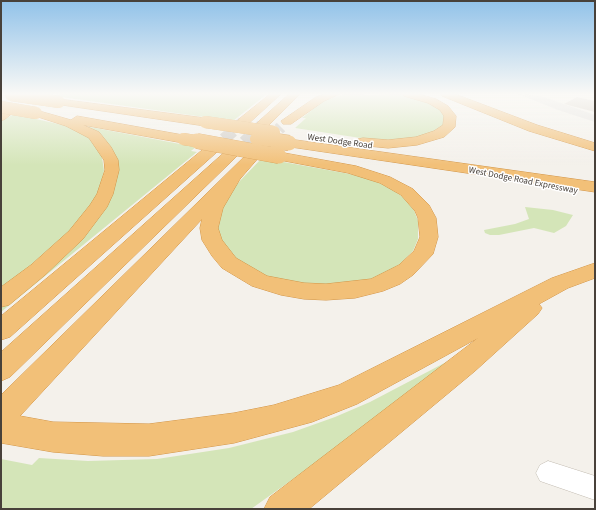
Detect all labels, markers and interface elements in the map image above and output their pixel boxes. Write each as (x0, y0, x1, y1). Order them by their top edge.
street label: West Dodge Road (307, 132, 373, 152)
street label: West Dodge Road Expressway (468, 165, 578, 197)

